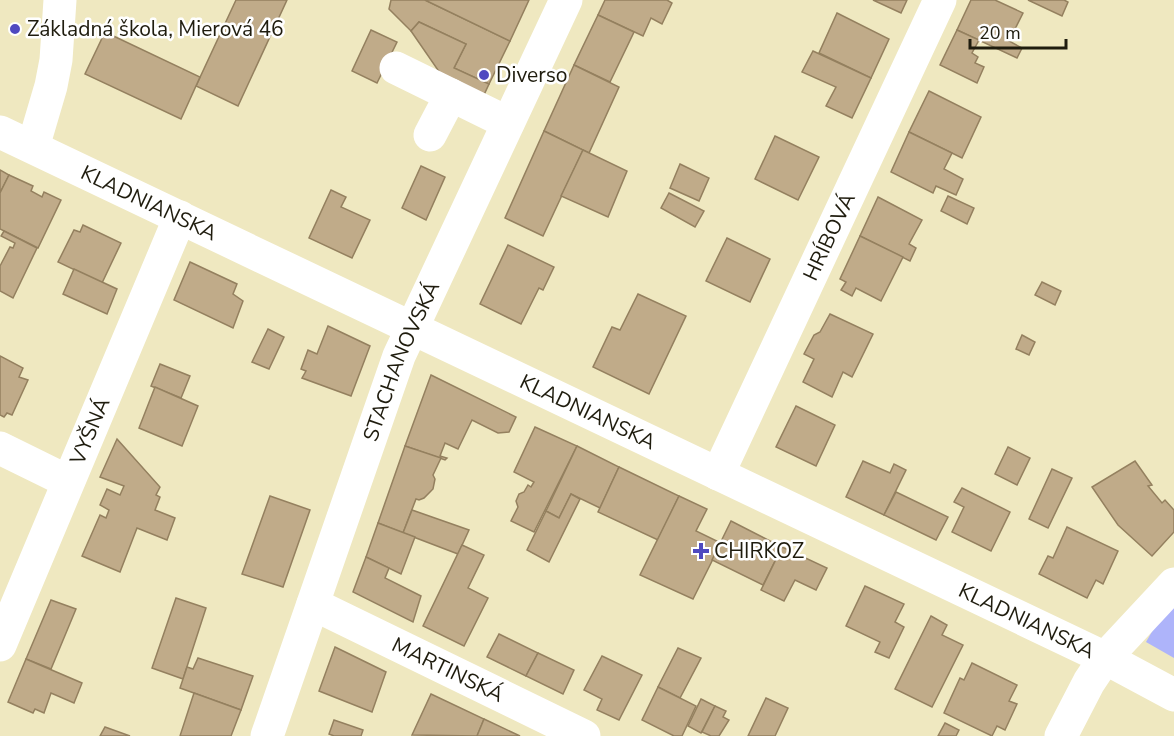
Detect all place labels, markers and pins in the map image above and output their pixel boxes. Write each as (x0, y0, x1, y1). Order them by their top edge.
place label: Základná škola, Mierová 46 (27, 15, 284, 43)
marker: Základná škola, Mierová 46 (8, 22, 22, 36)
place label: Diverso (496, 61, 567, 89)
marker: Diverso (477, 68, 491, 82)
place label: CHIRKOZ (714, 537, 804, 565)
marker: CHIRKOZ (692, 542, 710, 560)

